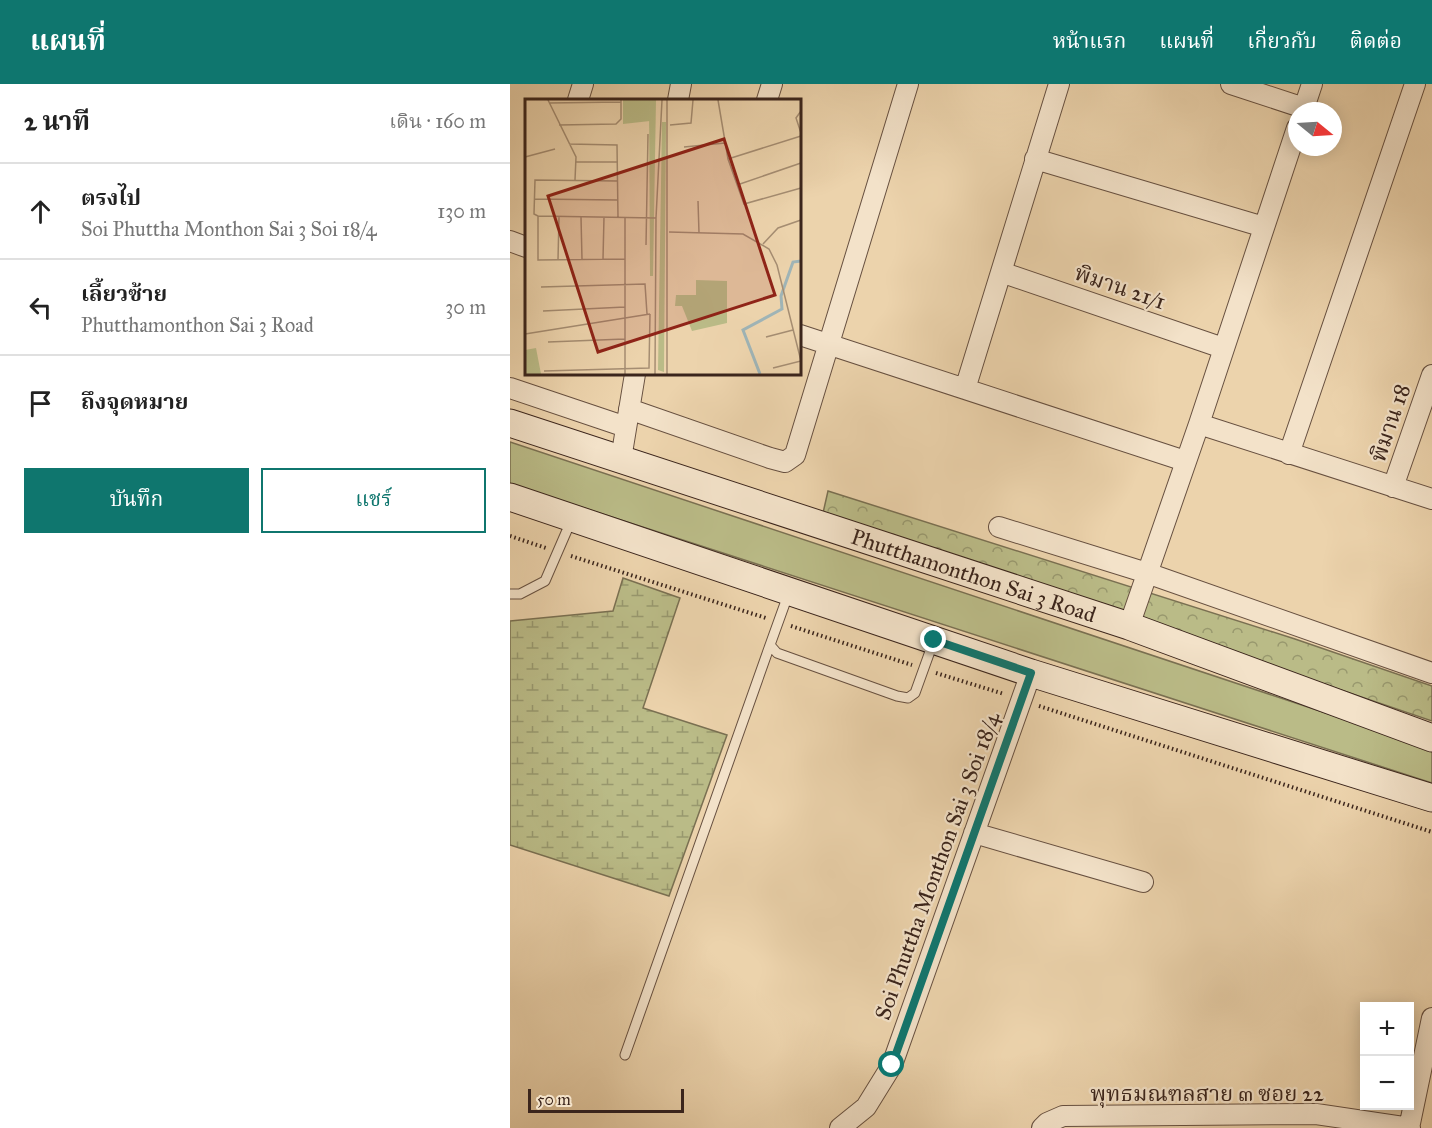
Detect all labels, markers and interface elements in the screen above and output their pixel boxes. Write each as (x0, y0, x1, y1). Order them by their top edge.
text: แผนที่ (30, 23, 106, 58)
text: หน้าแรก (1053, 28, 1126, 54)
text: แผนที่ (1159, 28, 1214, 54)
text: เกี่ยวกับ (1247, 28, 1317, 54)
text: ติดต่อ (1350, 28, 1402, 54)
inset map (525, 99, 801, 375)
north arrow (1288, 102, 1342, 156)
text: 2 นาที (24, 105, 90, 137)
text: เดิน · 160 m (389, 109, 486, 133)
text: ตรงไป (81, 184, 141, 211)
icon: ahead (24, 195, 57, 228)
text: 130 m (437, 199, 486, 223)
text: Soi Phuttha Monthon Sai 3 Soi 18/4 (81, 217, 377, 241)
street label: พิมาน 21/1 (1071, 259, 1169, 315)
text: เลี้ยวซ้าย (81, 280, 167, 307)
icon: left (24, 291, 57, 324)
text: 30 m (445, 295, 486, 319)
text: Phutthamonthon Sai 3 Road (81, 313, 314, 337)
street label: พิมาน 18 (1364, 380, 1416, 466)
icon: arrive (24, 387, 57, 420)
text: ถึงจุดหมาย (81, 388, 188, 415)
button: บันทึก (24, 468, 249, 533)
button: แชร์ (261, 468, 486, 533)
street label: Phutthamonthon Sai 3 Road (848, 522, 1100, 628)
route end (920, 626, 946, 652)
street label: Soi Phuttha Monthon Sai 3 Soi 18/4 (869, 708, 1006, 1023)
map controls (1360, 1002, 1414, 1110)
button: + (1360, 1002, 1414, 1056)
route start (878, 1051, 904, 1077)
button: − (1360, 1056, 1414, 1110)
street label: พุทธมณฑลสาย ๓ ซอย 22 (1090, 1080, 1324, 1108)
scale bar (528, 1086, 684, 1114)
text: 50 m (537, 1090, 571, 1109)

